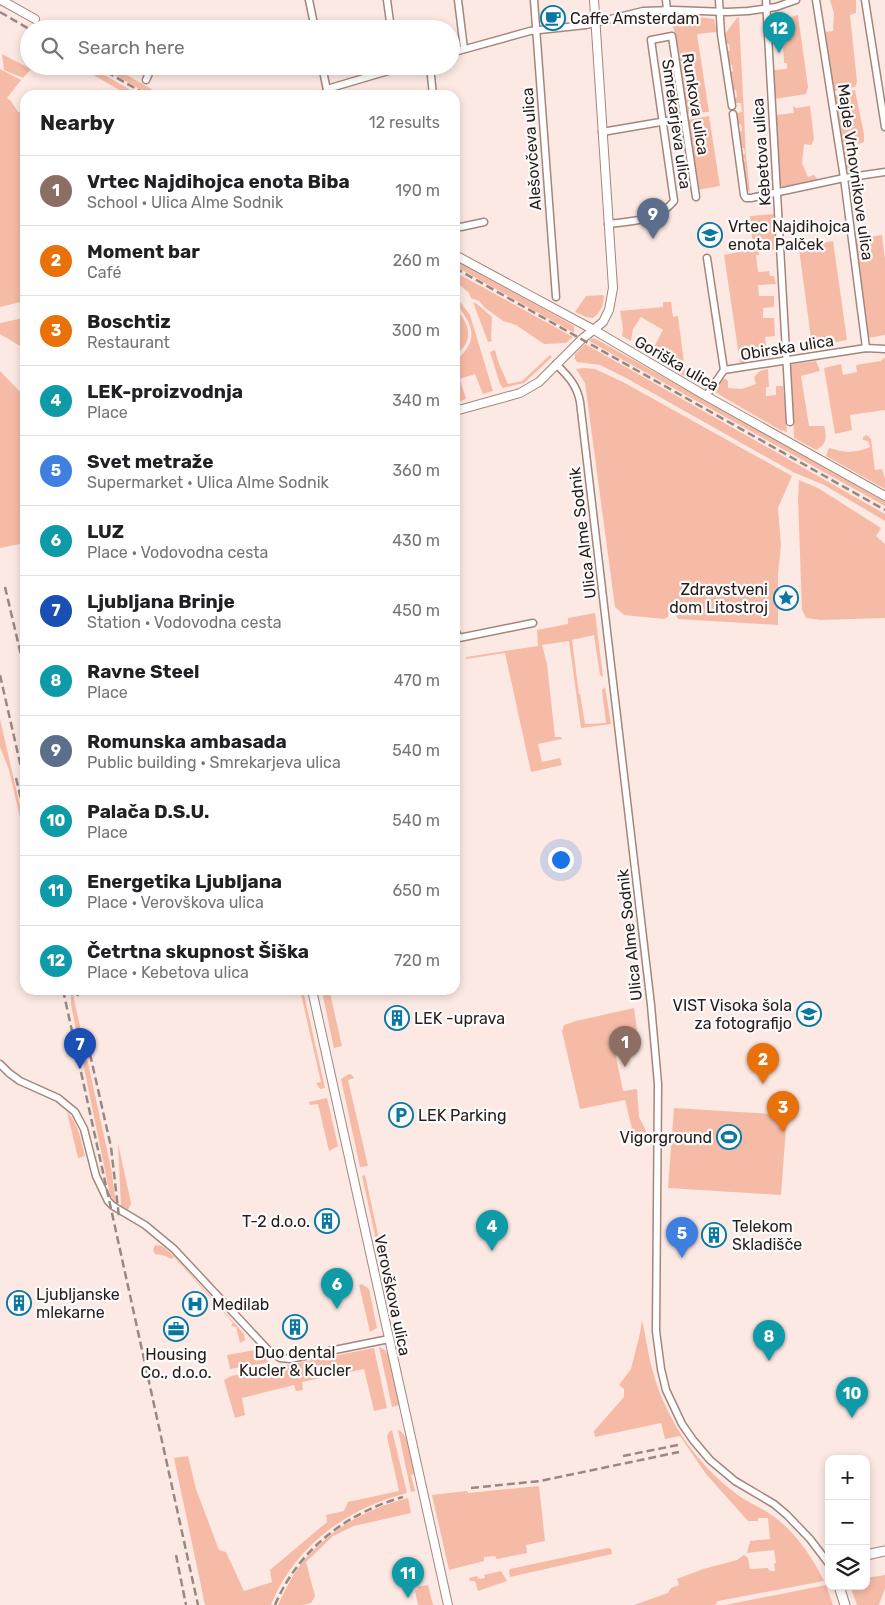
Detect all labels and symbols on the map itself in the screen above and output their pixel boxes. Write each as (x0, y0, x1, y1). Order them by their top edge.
cafe icon: Caffe Amsterdam (540, 5, 566, 31)
place label: Caffe Amsterdam (570, 9, 700, 28)
pin: 12 (763, 12, 795, 53)
street label: Runkova ulica (678, 52, 713, 156)
street label: Smrekarjeva ulica (658, 58, 695, 190)
street label: Majde Vrhovnikove ulica (834, 83, 877, 262)
street label: Alešovčeva ulica (518, 87, 545, 211)
street label: Kebetova ulica (748, 97, 775, 207)
pin: 9 (637, 198, 669, 239)
place label: Vrtec Najdihojca enota Palček (728, 217, 850, 254)
school or university icon: Vrtec Najdihojca enota Palček (697, 222, 723, 248)
street label: Obirska ulica (739, 331, 835, 364)
street label: Goriška ulica (631, 332, 722, 395)
street label: Ulica Alme Sodnik (565, 465, 600, 600)
place label: Zdravstveni dom Litostroj (669, 580, 768, 617)
place icon: Zdravstveni dom Litostroj (773, 585, 799, 611)
your location (548, 847, 574, 873)
street label: Ulica Alme Sodnik (613, 867, 646, 1002)
place label: VIST Visoka šola za fotografijo (672, 996, 792, 1033)
school or university icon: VIST Visoka šola za fotografijo (796, 1001, 822, 1027)
building icon: LEK -uprava (384, 1005, 410, 1031)
place label: LEK -uprava (414, 1009, 505, 1028)
pin: 1 (609, 1026, 641, 1067)
pin: 7 (64, 1028, 96, 1069)
pin: 2 (747, 1043, 779, 1084)
pin: 3 (767, 1091, 799, 1132)
parking icon: LEK Parking (388, 1102, 414, 1128)
place label: LEK Parking (418, 1106, 507, 1125)
sports icon: Vigorground (716, 1124, 742, 1150)
place label: Vigorground (620, 1128, 712, 1147)
building icon: T-2 d.o.o. (314, 1208, 340, 1234)
pin: 4 (476, 1210, 508, 1251)
place label: T-2 d.o.o. (242, 1212, 310, 1231)
pin: 5 (666, 1217, 698, 1258)
place label: Telekom Skladišče (732, 1217, 802, 1254)
building icon: Telekom Skladišče (701, 1222, 727, 1248)
street label: Verovškova ulica (370, 1233, 415, 1357)
pin: 6 (321, 1268, 353, 1309)
place label: Ljubljanske mlekarne (36, 1285, 120, 1322)
building icon: Ljubljanske mlekarne (6, 1290, 32, 1316)
hospital icon: Medilab (182, 1291, 208, 1317)
place label: Medilab (212, 1295, 269, 1314)
building icon: Duo dental Kucler & Kucler (282, 1314, 308, 1340)
office icon: Housing Co., d.o.o. (163, 1316, 189, 1342)
pin: 8 (753, 1320, 785, 1361)
place label: Duo dental Kucler & Kucler (239, 1343, 351, 1380)
place label: Housing Co., d.o.o. (141, 1345, 211, 1382)
pin: 10 (836, 1377, 868, 1418)
pin: 11 (392, 1557, 424, 1598)

